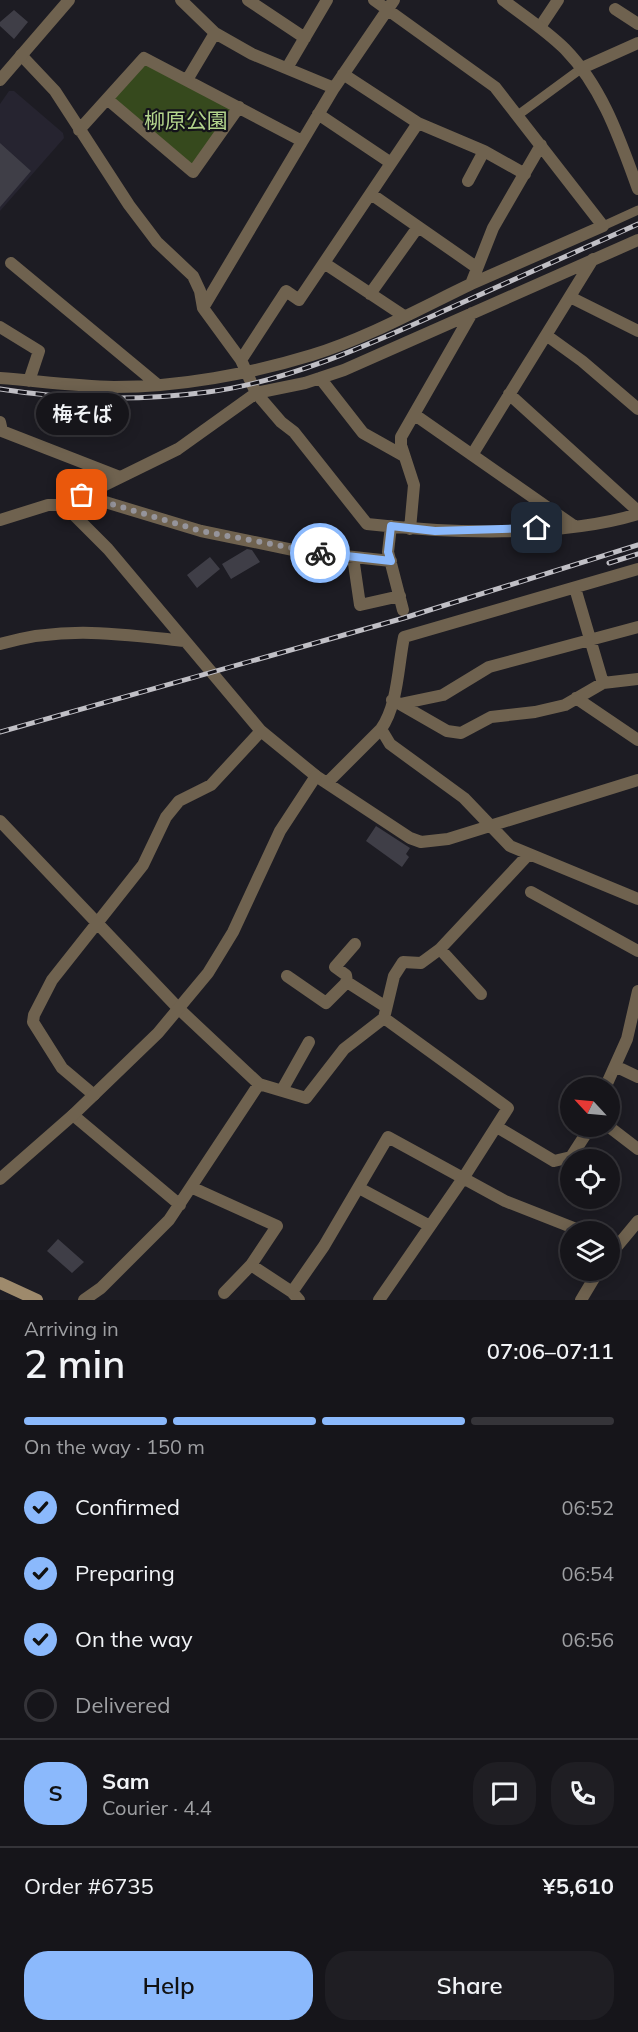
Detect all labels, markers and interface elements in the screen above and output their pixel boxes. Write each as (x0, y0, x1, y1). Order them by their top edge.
park label: 柳原公園 (144, 107, 228, 133)
callout: 梅そば (36, 393, 128, 435)
text: 梅そば (53, 401, 113, 426)
pin (56, 469, 107, 520)
icon: bag (65, 478, 98, 511)
pin (511, 502, 562, 553)
icon: home (520, 511, 553, 544)
courier (290, 523, 350, 583)
icon: bike (304, 537, 337, 570)
north arrow (560, 1077, 620, 1137)
map controls (560, 1077, 620, 1281)
button: locate (560, 1149, 620, 1209)
button: layers (560, 1221, 620, 1281)
text: Arriving in (24, 1316, 119, 1341)
text: 07:06–07:11 (487, 1337, 614, 1365)
text: 2 min (24, 1339, 125, 1388)
text: On the way · 150 m (24, 1434, 205, 1459)
icon: check (24, 1491, 57, 1524)
text: Confirmed (75, 1493, 180, 1521)
text: 06:52 (561, 1495, 614, 1520)
icon: check (24, 1557, 57, 1590)
text: Preparing (75, 1559, 175, 1587)
text: 06:54 (561, 1561, 614, 1586)
icon: check (24, 1623, 57, 1656)
text: On the way (75, 1625, 193, 1653)
text: 06:56 (561, 1627, 614, 1652)
text: Delivered (75, 1691, 170, 1719)
button: chat (473, 1762, 536, 1825)
button: phone (551, 1762, 614, 1825)
text: Sam (102, 1767, 150, 1795)
text: S (48, 1779, 63, 1807)
text: Courier · 4.4 (102, 1795, 212, 1820)
text: Order #6735 (24, 1872, 154, 1900)
text: ¥5,610 (543, 1872, 614, 1900)
button: Help (24, 1951, 313, 2020)
button: Share (325, 1951, 614, 2020)

